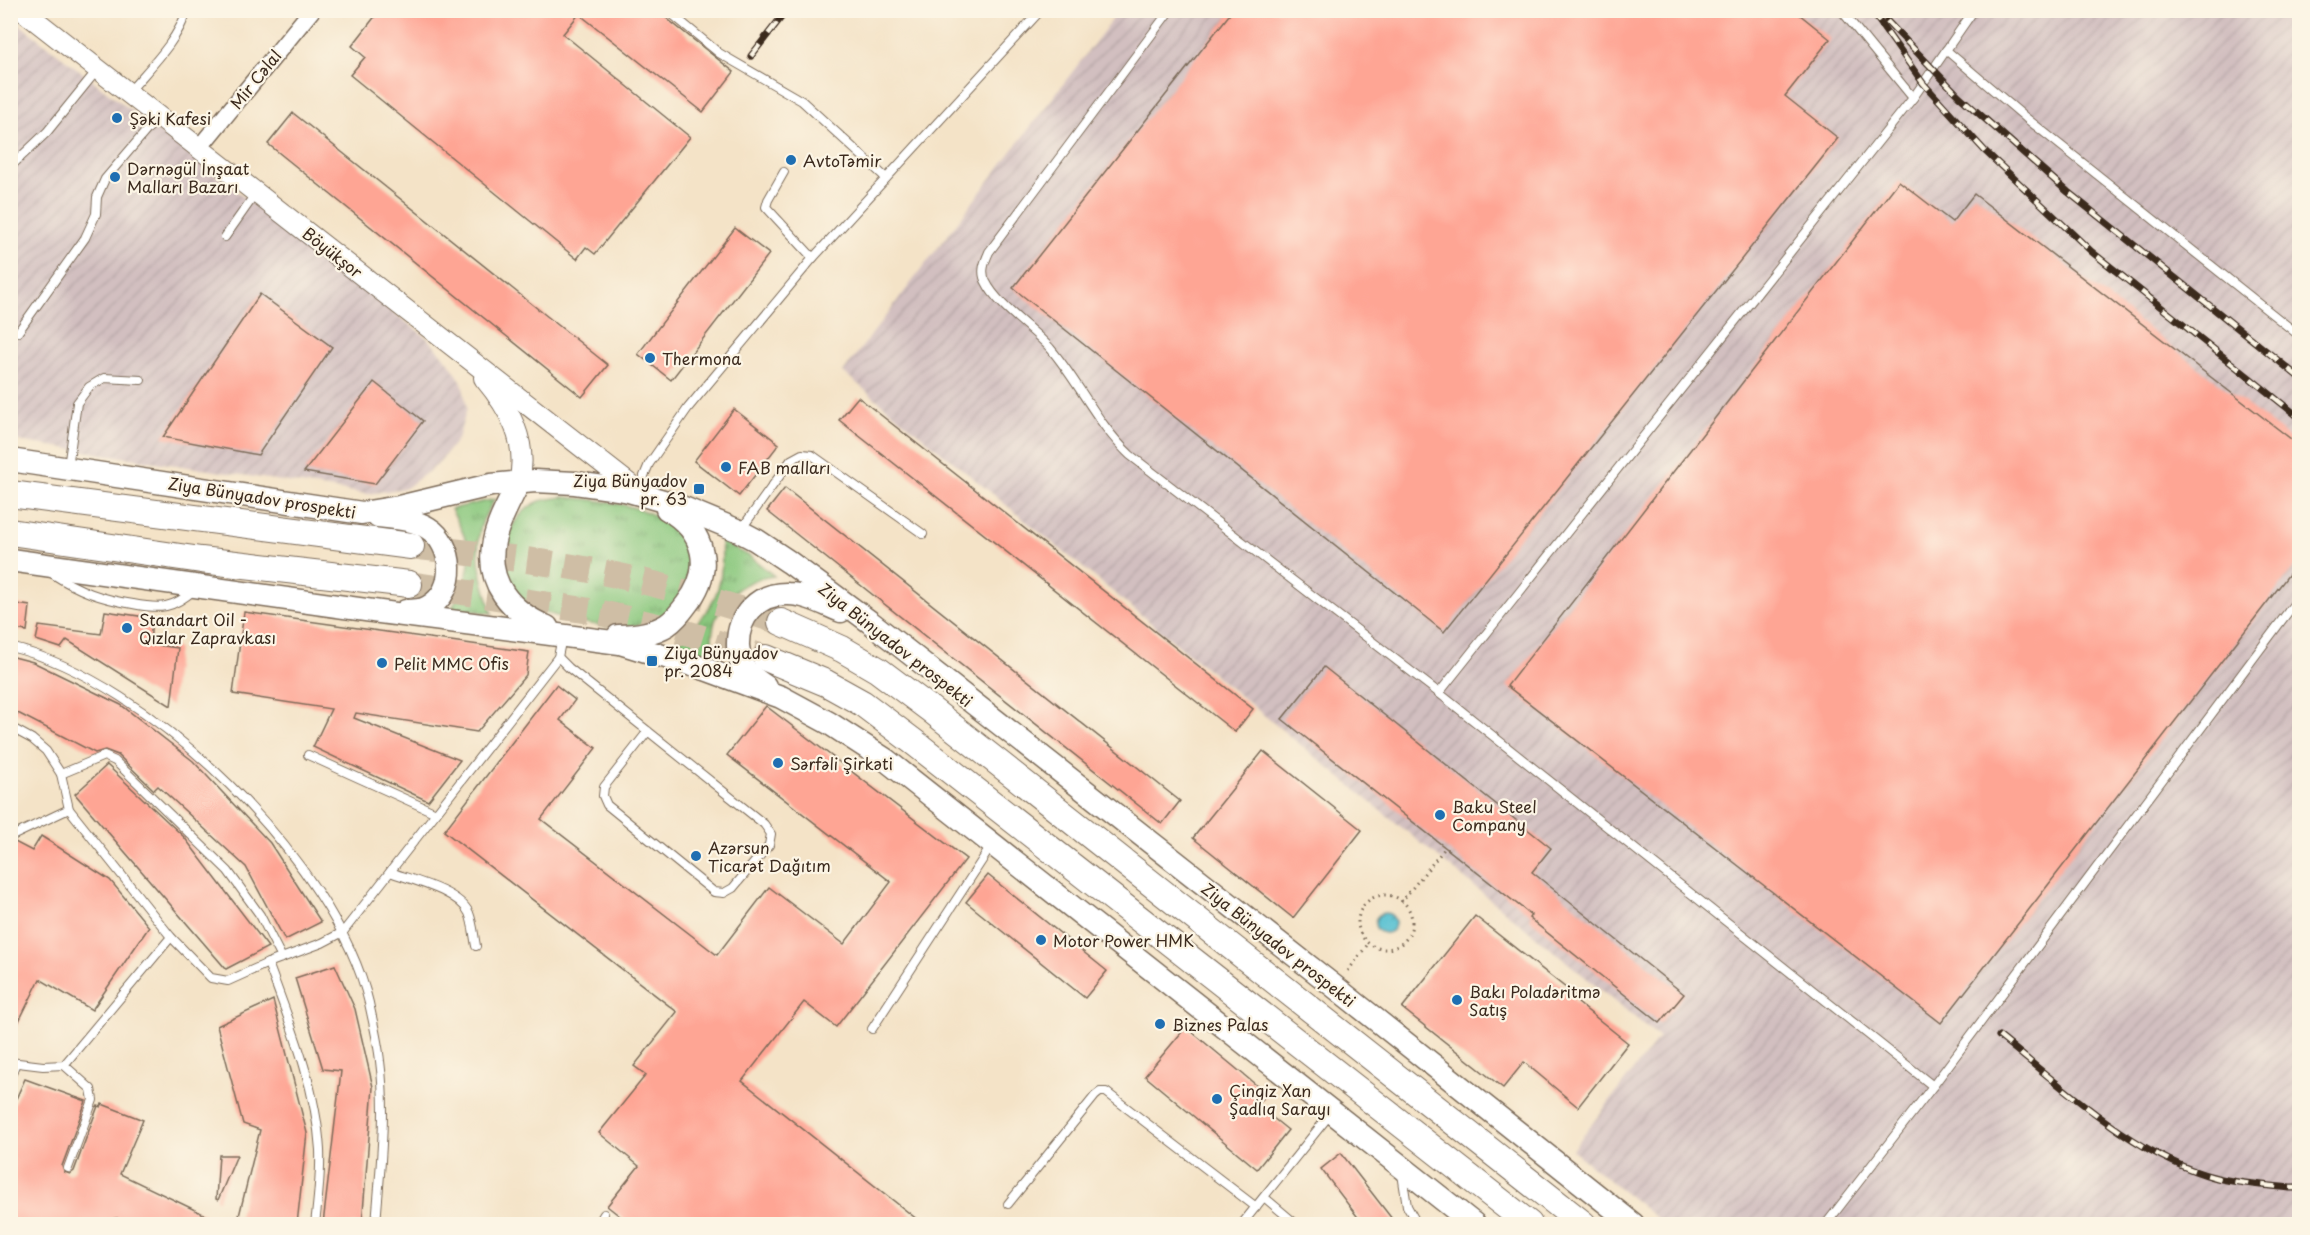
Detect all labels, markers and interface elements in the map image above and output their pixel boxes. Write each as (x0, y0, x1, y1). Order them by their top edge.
street label: Mir Cəlal (224, 44, 286, 114)
place label: Şəki Kafesi (129, 106, 211, 130)
marker: Şəki Kafesi (110, 111, 124, 125)
place label: AvtoTəmir (803, 148, 882, 172)
marker: AvtoTəmir (784, 153, 798, 167)
place label: Dərnəgül İnşaat Malları Bazarı (127, 156, 250, 198)
marker: Dərnəgül İnşaat Malları Bazarı (108, 170, 122, 184)
street label: Böyükşor (298, 221, 369, 283)
place label: Thermona (662, 346, 741, 370)
marker: Thermona (643, 351, 657, 365)
place label: FAB malları (738, 455, 831, 479)
marker: FAB malları (719, 460, 733, 474)
place label: Ziya Bünyadov pr. 63 (573, 468, 688, 510)
street label: Ziya Bünyadov prospekti (166, 470, 358, 524)
marker: Ziya Bünyadov pr. 63 (692, 482, 706, 496)
street label: Ziya Bünyadov prospekti (814, 576, 978, 712)
place label: Standart Oil - Qızlar Zapravkası (139, 607, 276, 649)
marker: Standart Oil - Qızlar Zapravkası (120, 621, 134, 635)
place label: Ziya Bünyadov pr. 2084 (664, 640, 779, 682)
place label: Pelit MMC Ofis (394, 651, 509, 675)
marker: Ziya Bünyadov pr. 2084 (645, 654, 659, 668)
marker: Pelit MMC Ofis (375, 656, 389, 670)
place label: Sərfəli Şirkəti (790, 751, 893, 775)
marker: Sərfəli Şirkəti (771, 756, 785, 770)
place label: Baku Steel Company (1452, 794, 1537, 836)
marker: Baku Steel Company (1433, 808, 1447, 822)
place label: Azərsun Ticarət Dağıtım (708, 835, 831, 877)
marker: Azərsun Ticarət Dağıtım (689, 849, 703, 863)
street label: Ziya Bünyadov prospekti (1197, 876, 1361, 1012)
place label: Motor Power HMK (1053, 928, 1194, 952)
marker: Motor Power HMK (1034, 933, 1048, 947)
place label: Bakı Poladəritmə Satış (1469, 979, 1600, 1021)
marker: Bakı Poladəritmə Satış (1450, 993, 1464, 1007)
place label: Biznes Palas (1172, 1012, 1268, 1036)
marker: Biznes Palas (1153, 1017, 1167, 1031)
place label: Çingiz Xan Şadlıq Sarayı (1229, 1078, 1331, 1120)
marker: Çingiz Xan Şadlıq Sarayı (1210, 1092, 1224, 1106)

